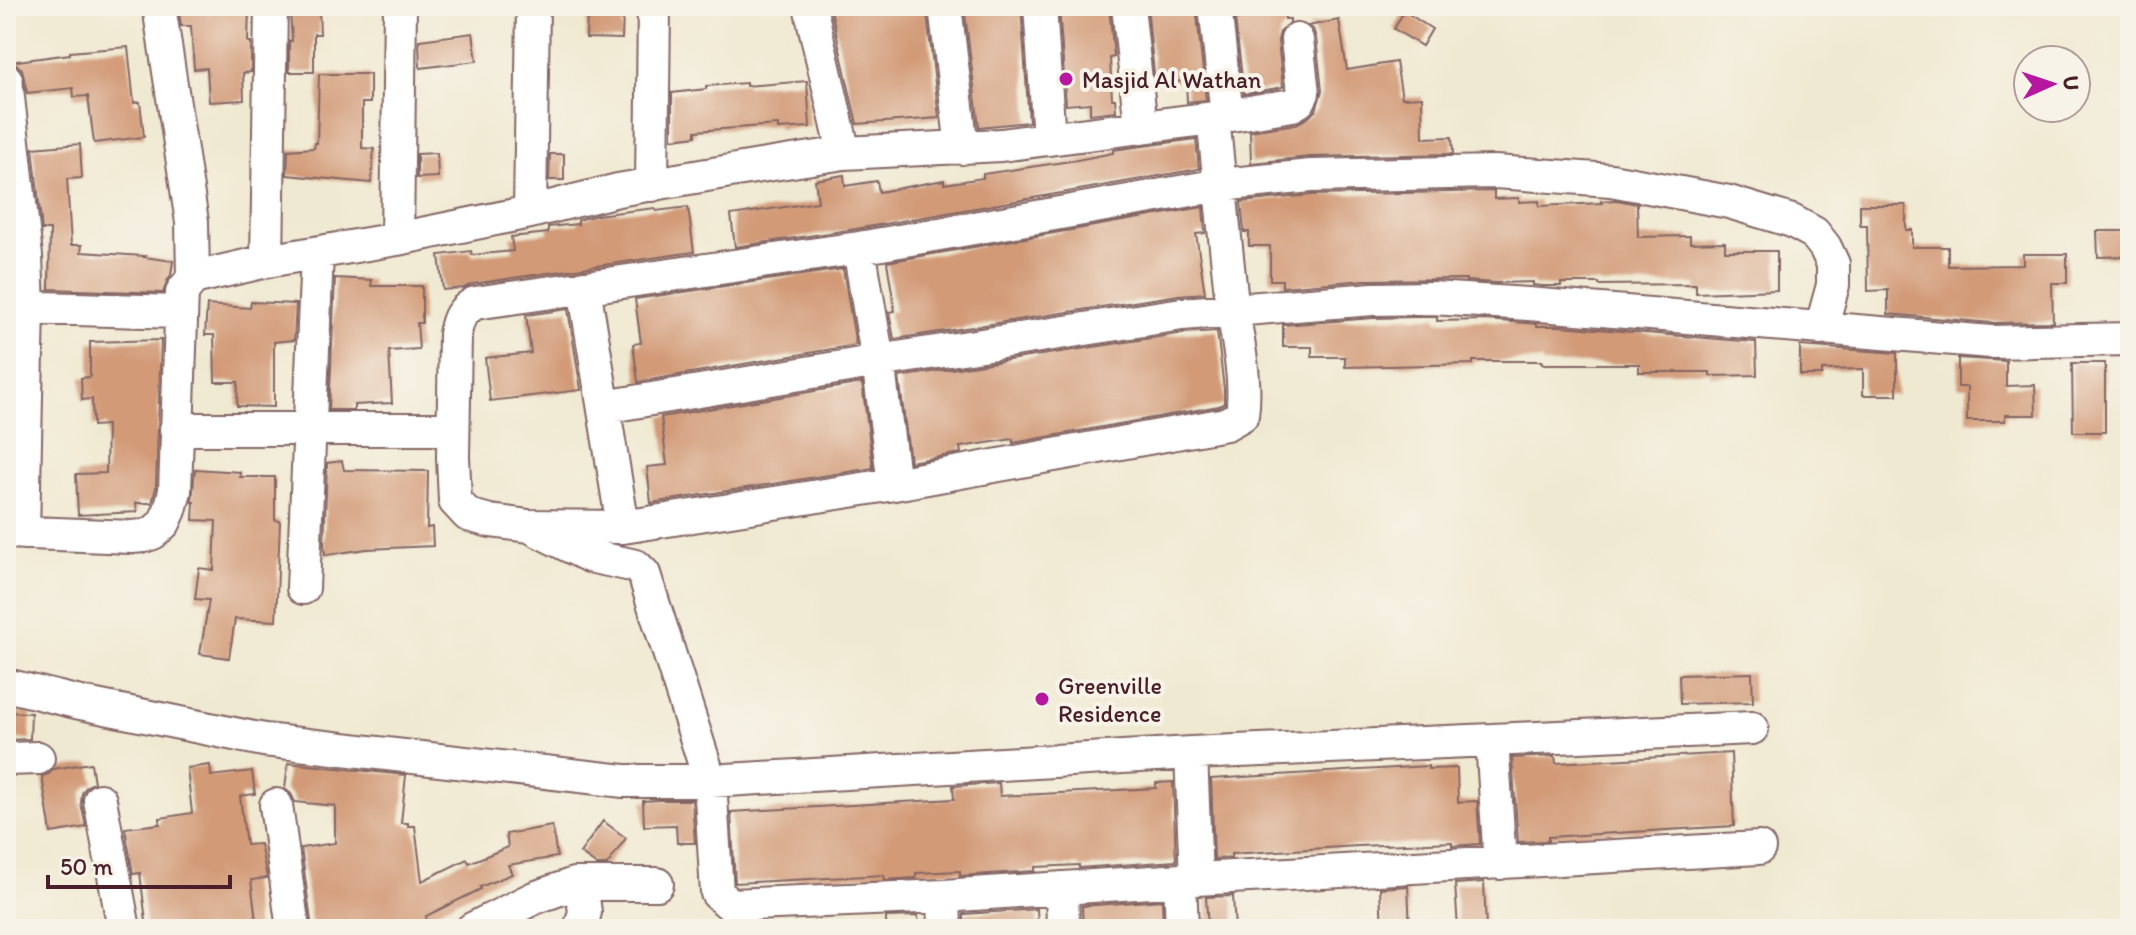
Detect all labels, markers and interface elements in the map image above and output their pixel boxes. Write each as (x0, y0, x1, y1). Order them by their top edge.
north arrow (2012, 44, 2092, 124)
place label: Masjid Al Wathan (1082, 65, 1262, 94)
marker: Masjid Al Wathan (1057, 70, 1075, 88)
text: U (2058, 75, 2085, 91)
place label: Greenville Residence (1058, 671, 1162, 728)
marker: Greenville Residence (1033, 690, 1051, 708)
scale bar (48, 839, 230, 889)
text: 50 m (60, 852, 113, 881)

